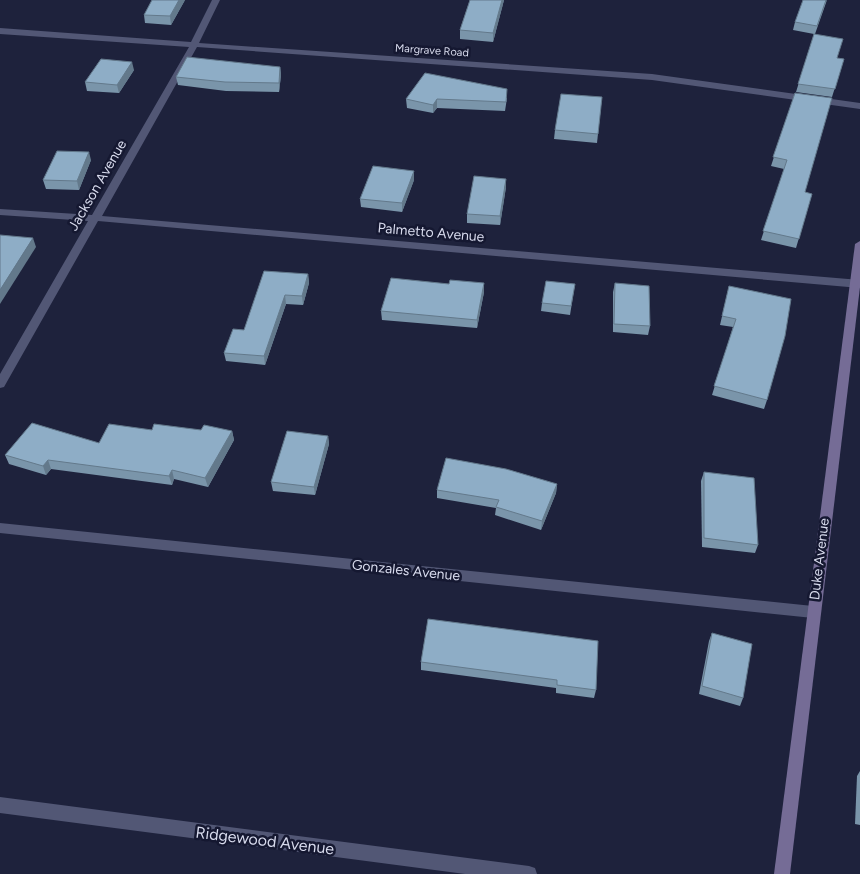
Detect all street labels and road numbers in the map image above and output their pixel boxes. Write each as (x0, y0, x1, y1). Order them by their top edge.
street label: Margrave Road (395, 41, 469, 60)
street label: Jackson Avenue (65, 137, 130, 234)
street label: Palmetto Avenue (377, 219, 485, 246)
street label: Duke Avenue (806, 517, 833, 601)
street label: Gonzales Avenue (351, 556, 461, 585)
street label: Ridgewood Avenue (195, 823, 336, 858)

